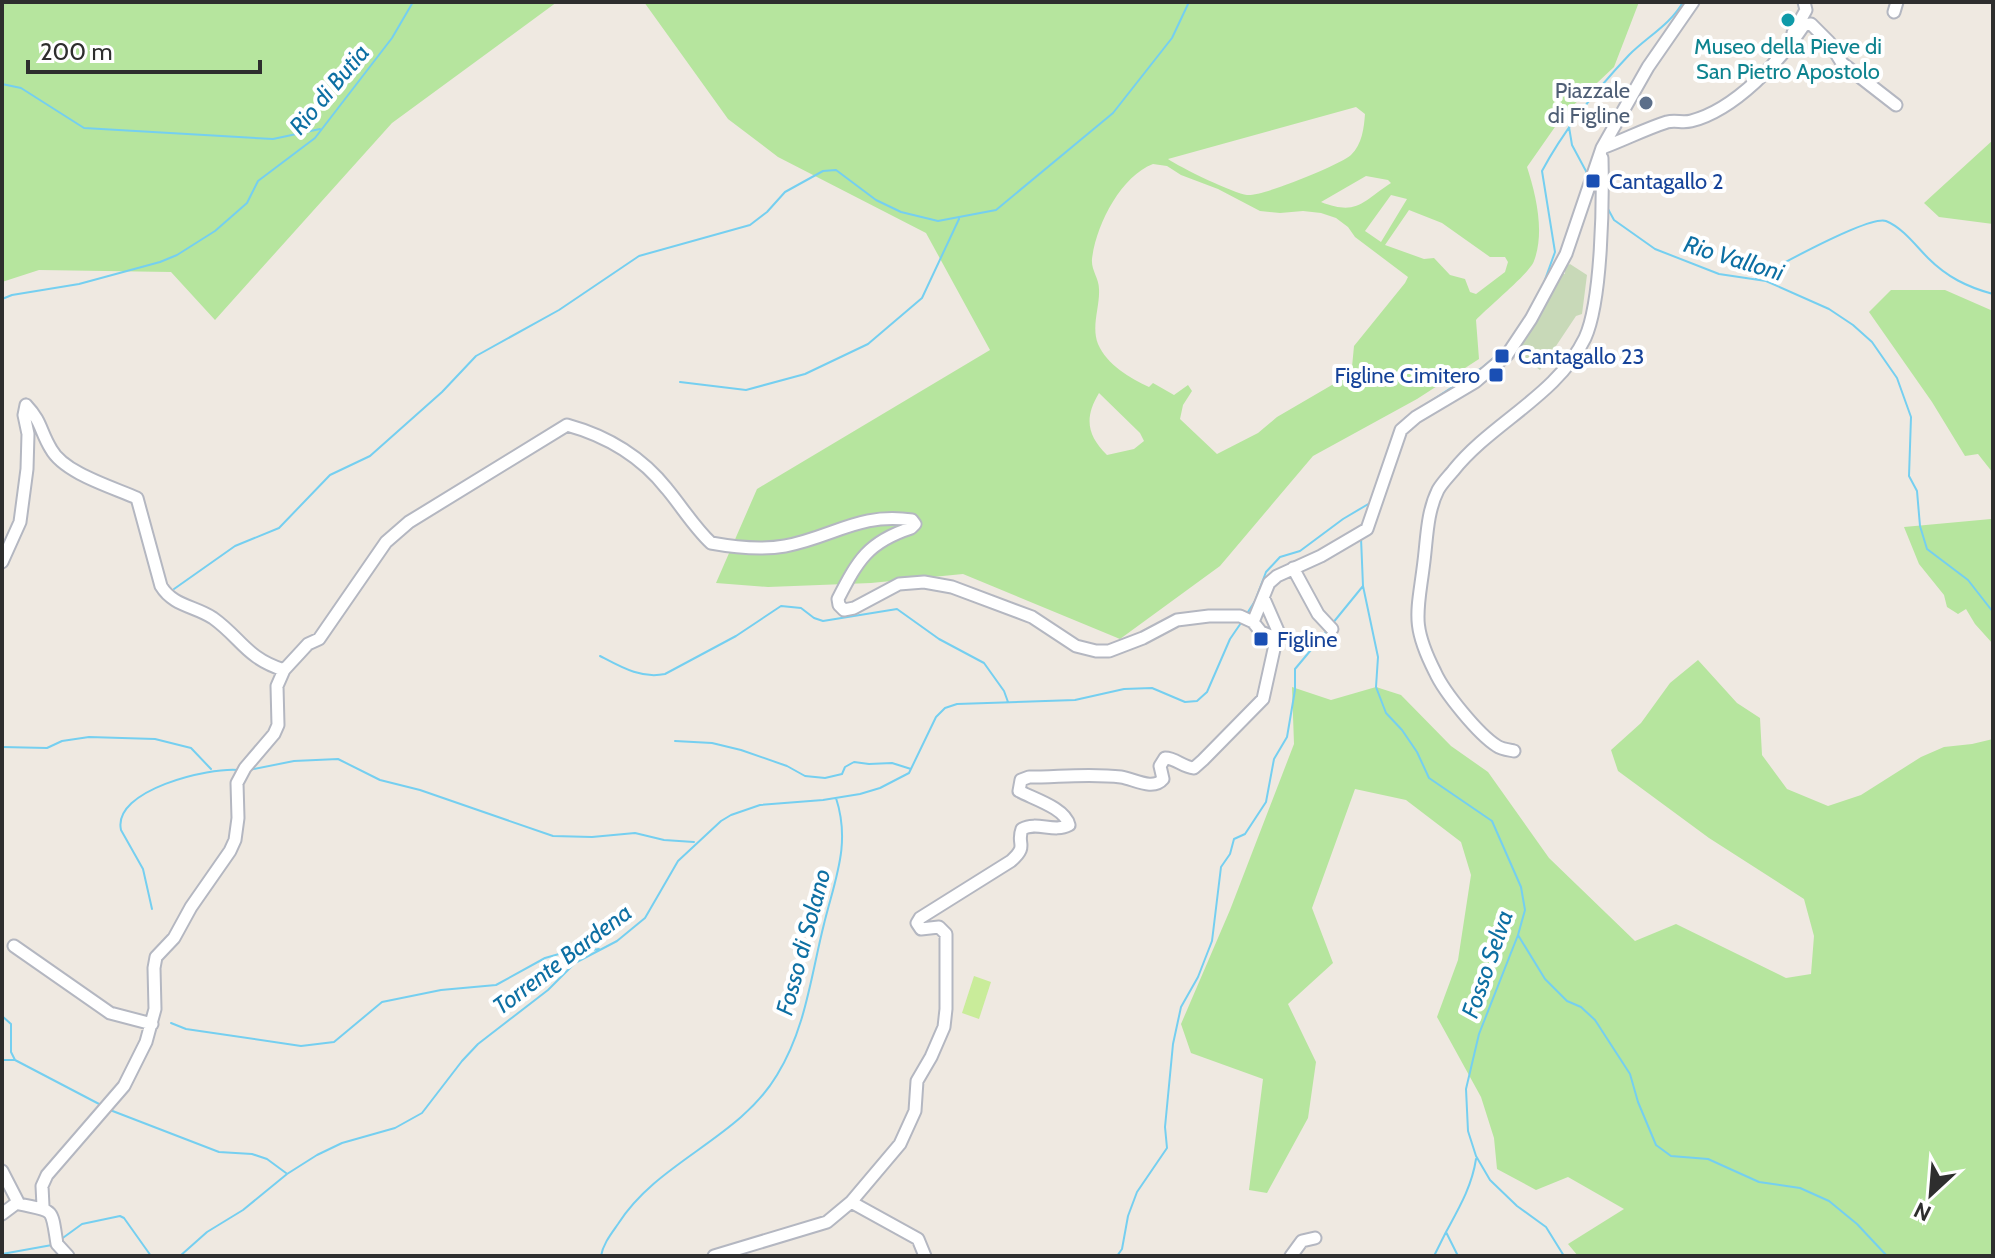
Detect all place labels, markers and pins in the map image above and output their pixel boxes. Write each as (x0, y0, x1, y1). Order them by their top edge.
marker: Museo della Pieve di San Pietro Apostolo (1779, 11, 1797, 29)
place label: Museo della Pieve di San Pietro Apostolo (1694, 33, 1882, 85)
place label: Piazzale di Figline (1548, 77, 1630, 129)
marker: Piazzale di Figline (1637, 94, 1655, 112)
place label: Cantagallo 2 (1609, 168, 1724, 195)
marker: Cantagallo 2 (1584, 172, 1602, 190)
place label: Cantagallo 23 (1518, 343, 1644, 370)
marker: Cantagallo 23 (1493, 347, 1511, 365)
place label: Figline Cimitero (1334, 362, 1480, 389)
marker: Figline Cimitero (1487, 366, 1505, 384)
place label: Figline (1277, 626, 1337, 653)
marker: Figline (1252, 630, 1270, 648)

